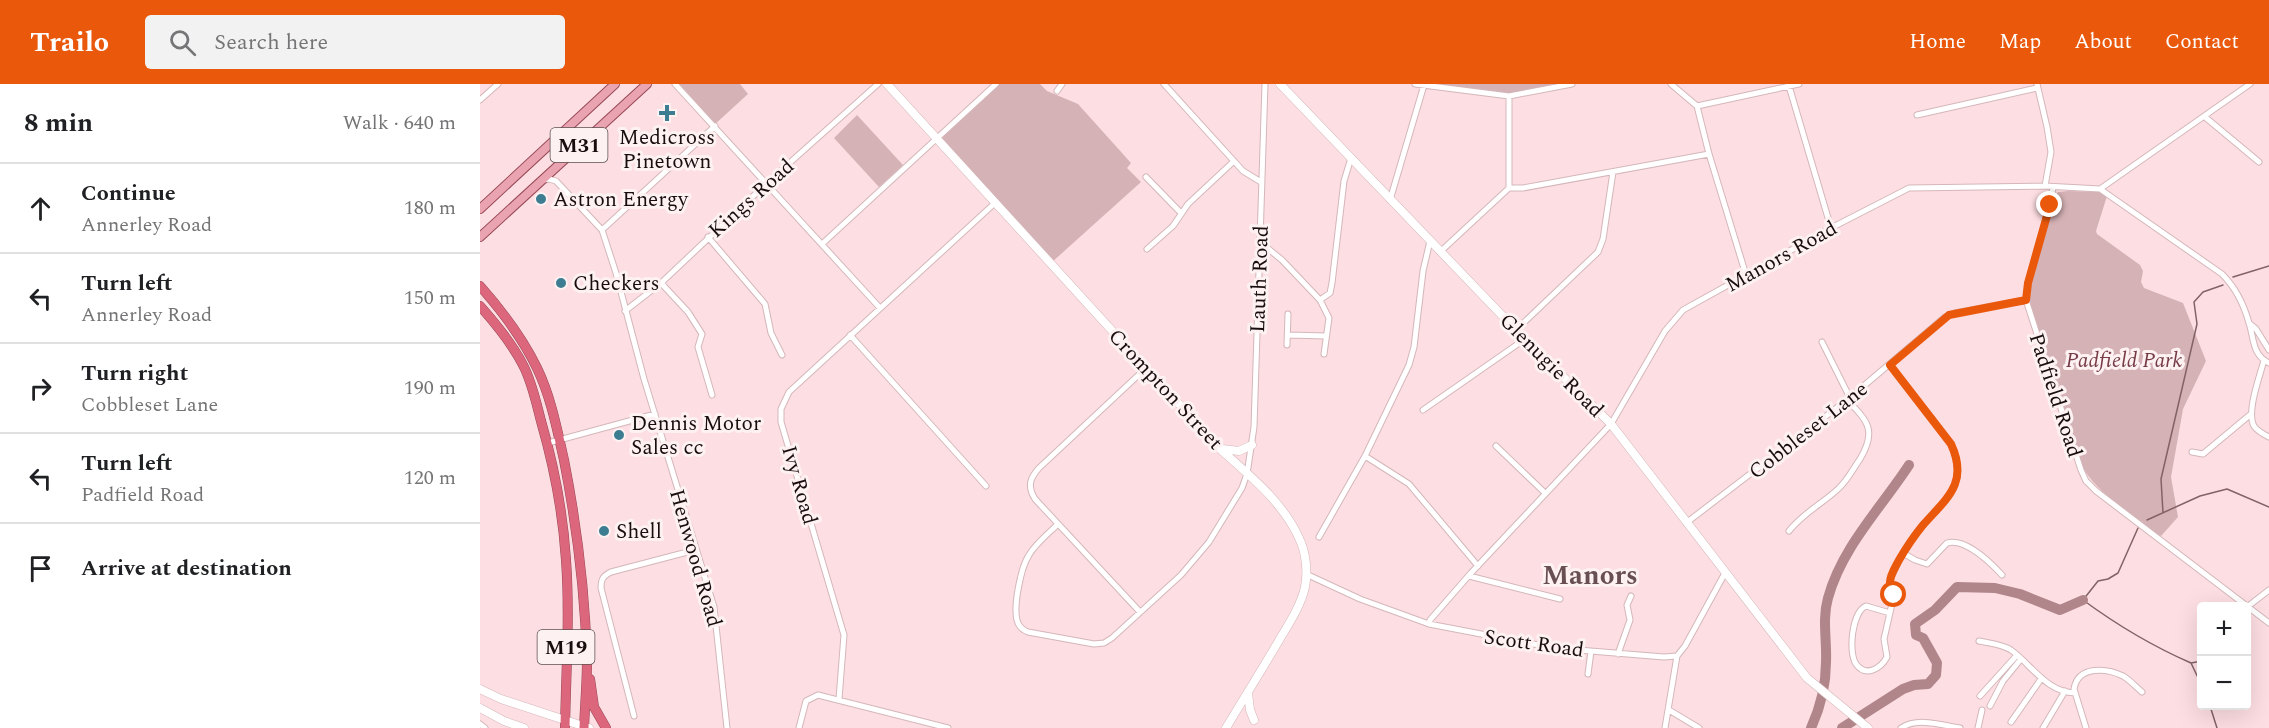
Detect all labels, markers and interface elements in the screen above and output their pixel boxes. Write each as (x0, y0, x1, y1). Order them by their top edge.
search box (145, 15, 565, 69)
text: Trailo (30, 21, 109, 64)
icon: search (166, 26, 199, 59)
text: Search here (214, 26, 328, 59)
text: Home (1909, 26, 1966, 58)
text: Map (1999, 26, 2041, 58)
text: About (2074, 26, 2132, 58)
text: Contact (2165, 26, 2239, 58)
text: 8 min (24, 103, 93, 143)
marker: Medicross Pinetown (658, 104, 676, 122)
text: Walk · 640 m (343, 108, 456, 138)
place label: Medicross Pinetown (619, 122, 715, 178)
road number: M31 (550, 128, 608, 162)
street label: Kings Road (701, 151, 802, 246)
text: Continue (81, 177, 176, 210)
place label: Astron Energy (553, 184, 689, 216)
route end (2036, 191, 2062, 217)
icon: ahead (24, 192, 57, 225)
marker: Astron Energy (534, 192, 548, 206)
text: 180 m (404, 193, 456, 223)
text: Annerley Road (81, 210, 212, 240)
street label: Manors Road (1720, 213, 1843, 301)
street label: Lauth Road (1242, 225, 1278, 333)
text: Turn left (81, 267, 173, 300)
place label: Checkers (573, 268, 660, 300)
marker: Checkers (554, 276, 568, 290)
icon: left (24, 282, 57, 315)
text: 150 m (404, 283, 456, 313)
text: Annerley Road (81, 300, 212, 330)
street label: Glenugie Road (1491, 306, 1611, 426)
street label: Crompton Street (1100, 322, 1230, 458)
street label: Padfield Road (2020, 329, 2090, 462)
park label: Padfield Park (2066, 345, 2183, 377)
text: Turn right (81, 357, 188, 390)
icon: right (24, 372, 57, 405)
text: 190 m (404, 373, 456, 403)
street label: Cobbleset Lane (1742, 374, 1875, 488)
text: Cobbleset Lane (81, 390, 218, 420)
place label: Dennis Motor Sales cc (631, 408, 761, 464)
marker: Dennis Motor Sales cc (612, 428, 626, 442)
street label: Ivy Road (773, 442, 826, 529)
text: Turn left (81, 447, 173, 480)
icon: left (24, 462, 57, 495)
text: 120 m (404, 463, 456, 493)
text: Padfield Road (81, 480, 204, 510)
street label: Henwood Road (660, 486, 730, 631)
place label: Shell (616, 516, 662, 548)
marker: Shell (597, 524, 611, 538)
icon: arrive (24, 552, 57, 585)
text: Arrive at destination (81, 552, 292, 585)
district label: Manors (1542, 555, 1638, 597)
route start (1880, 581, 1906, 607)
map controls (2197, 602, 2251, 710)
button: + (2197, 602, 2251, 656)
street label: Scott Road (1482, 621, 1586, 667)
road number: M19 (538, 630, 595, 664)
button: − (2197, 656, 2251, 710)

